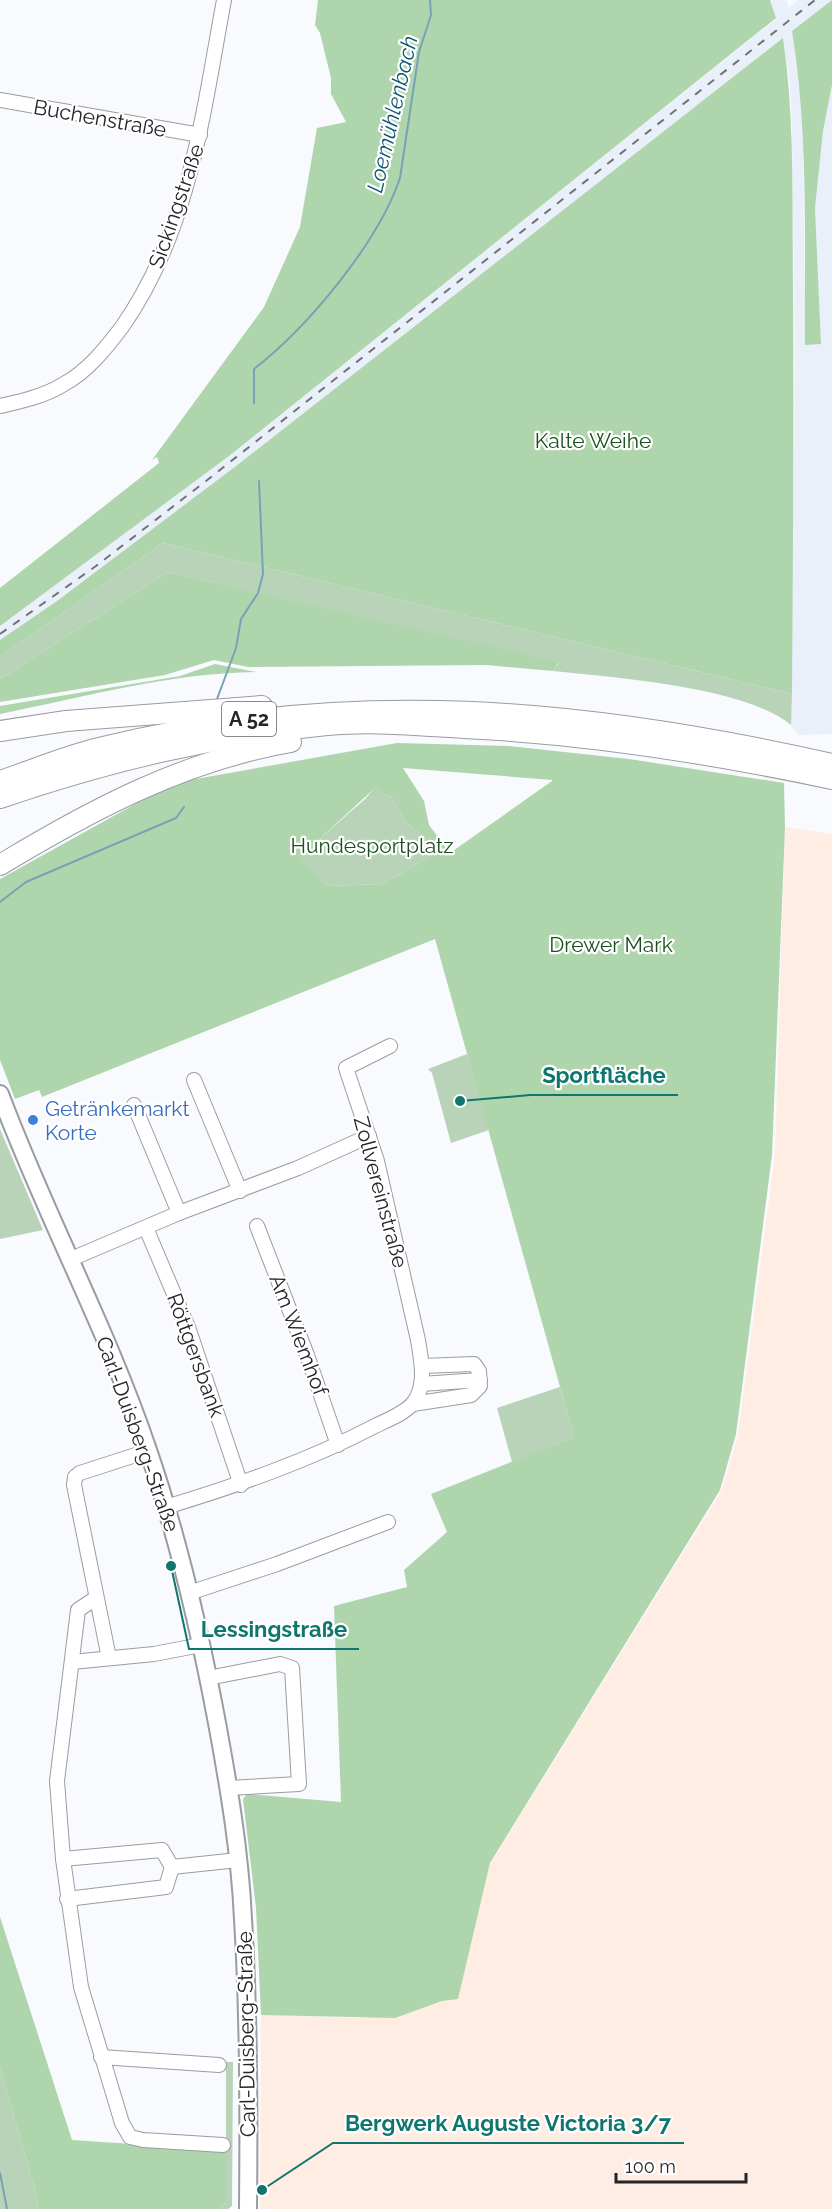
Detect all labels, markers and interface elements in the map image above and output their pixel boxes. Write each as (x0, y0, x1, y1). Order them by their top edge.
water label: Loemühlenbach (361, 33, 423, 195)
street label: Buchenstraße (32, 94, 168, 142)
street label: Sickingstraße (143, 141, 209, 271)
park label: Kalte Weihe (535, 428, 651, 453)
road number: A 52 (222, 702, 276, 736)
park label: Hundesportplatz (290, 833, 454, 858)
park label: Drewer Mark (549, 932, 673, 957)
callout: Sportfläche (530, 1055, 678, 1095)
text: Sportfläche (542, 1062, 666, 1088)
place label: Getränkemarkt Korte (45, 1096, 189, 1145)
marker: Getränkemarkt Korte (26, 1113, 40, 1127)
street label: Zollvereinstraße (349, 1114, 413, 1270)
street label: Am Wiemhof (264, 1271, 334, 1400)
street label: Röttgersbank (162, 1290, 230, 1420)
street label: Carl-Duisberg-Straße (91, 1333, 185, 1535)
callout: Lessingstraße (189, 1609, 359, 1649)
text: Lessingstraße (201, 1616, 347, 1642)
street label: Carl-Duisberg-Straße (232, 1931, 260, 2137)
callout: Bergwerk Auguste Victoria 3/7 (333, 2103, 684, 2143)
text: Bergwerk Auguste Victoria 3/7 (345, 2110, 672, 2136)
scale bar (616, 2146, 746, 2184)
text: 100 m (625, 2156, 676, 2177)

